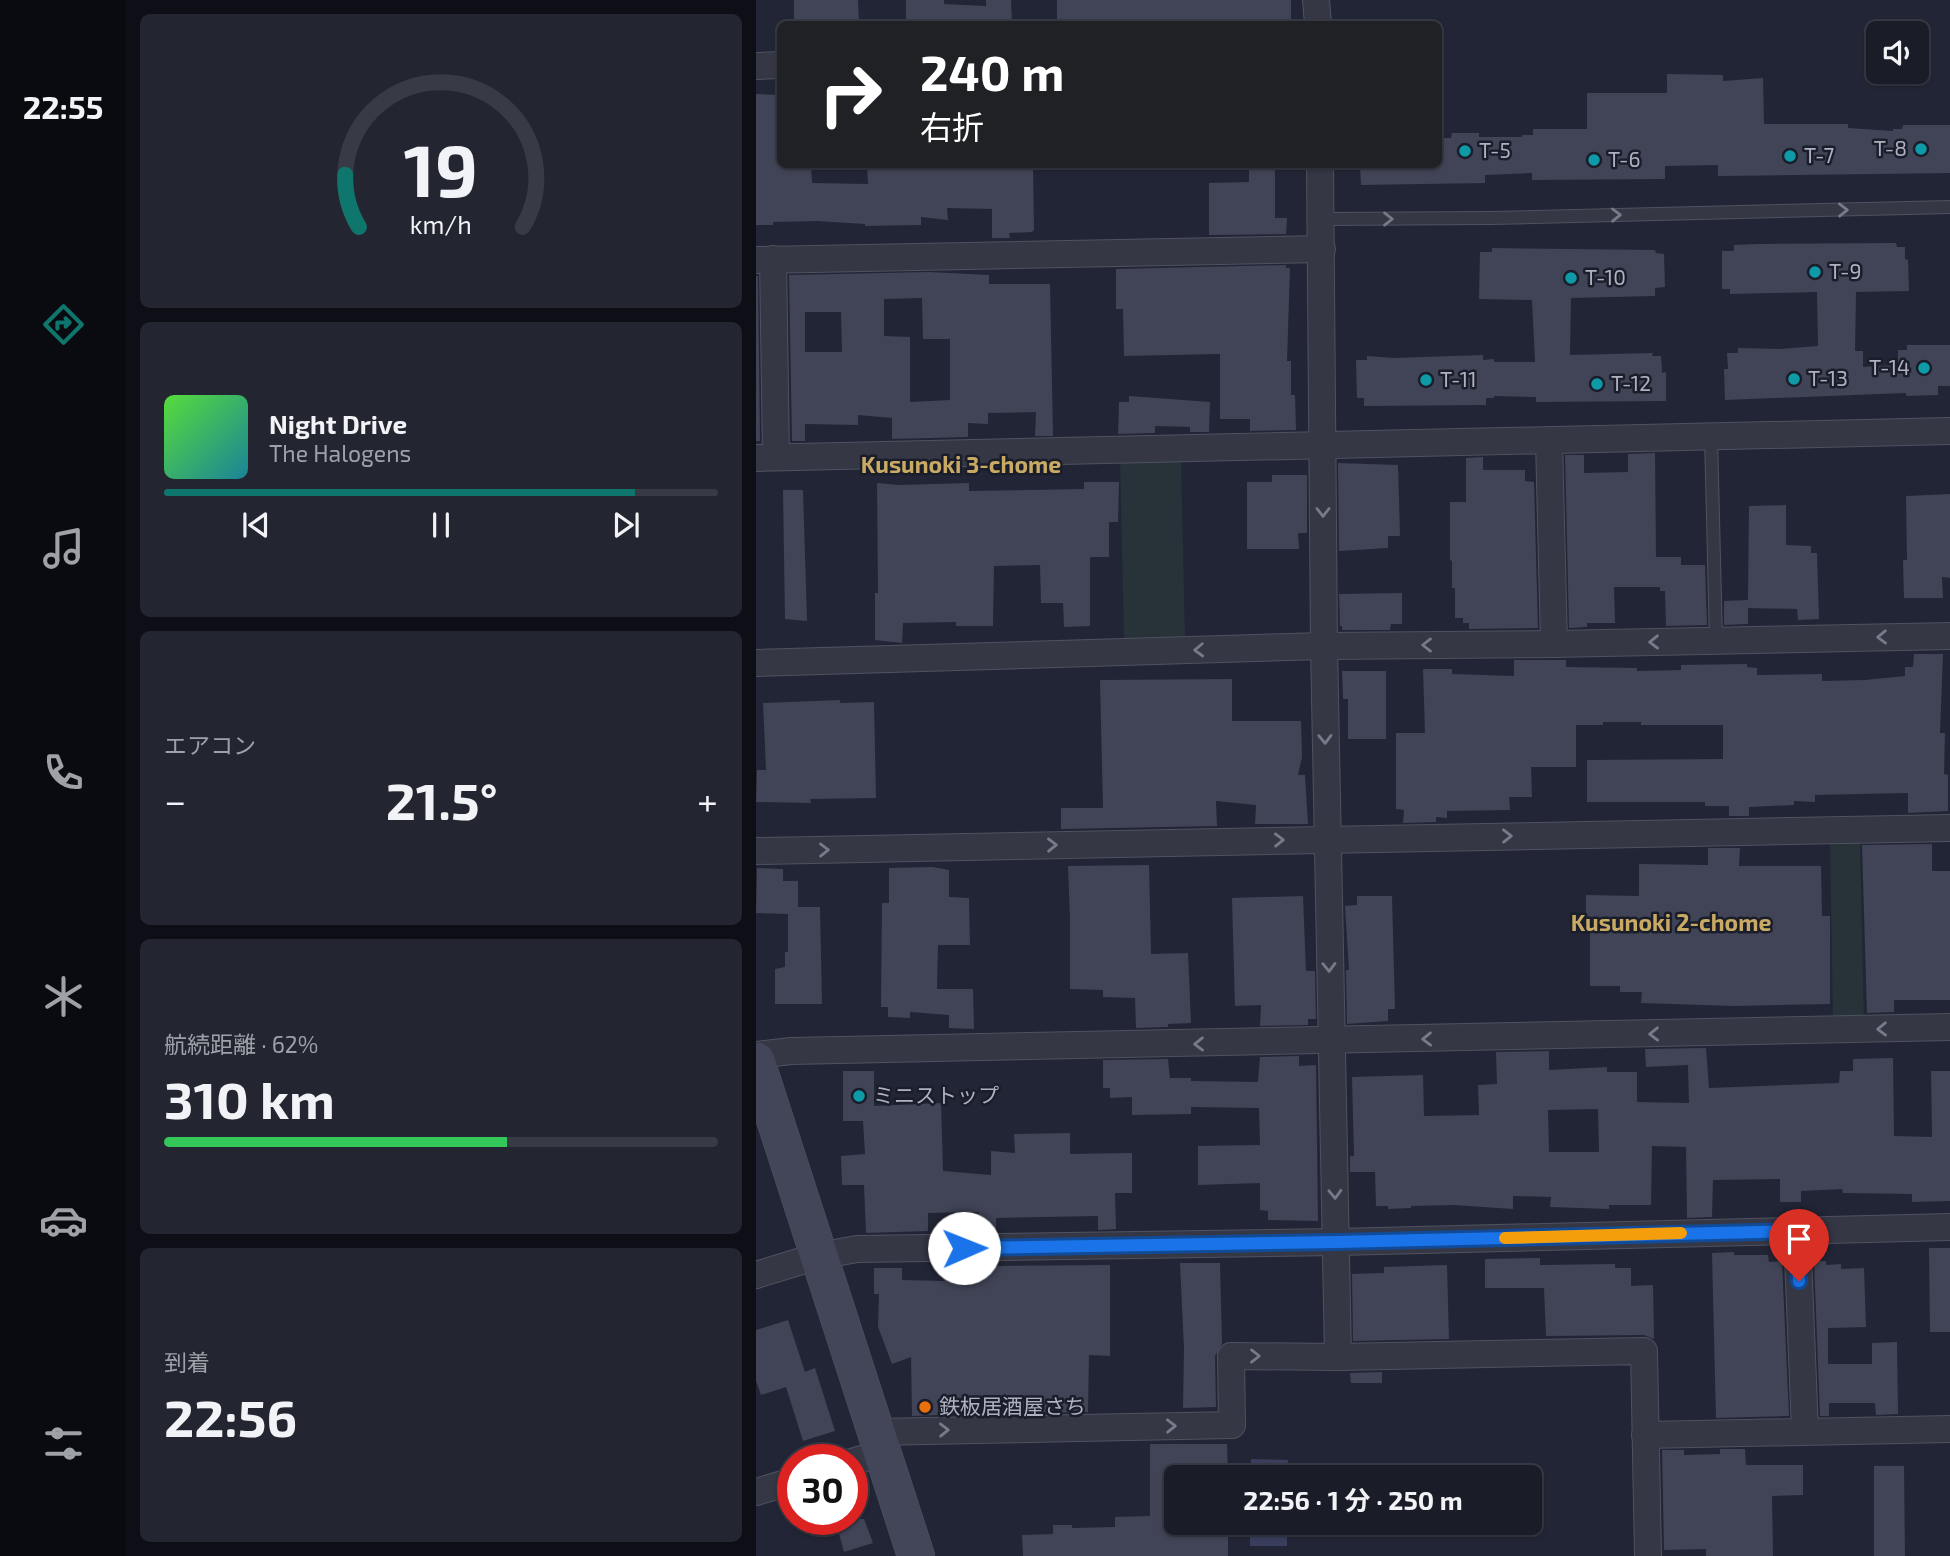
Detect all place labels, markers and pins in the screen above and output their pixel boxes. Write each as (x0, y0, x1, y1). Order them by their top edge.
place label: T-8 (1874, 135, 1907, 160)
place label: T-5 (1479, 137, 1511, 162)
marker: T-8 (1913, 141, 1929, 157)
place label: T-7 (1804, 142, 1835, 167)
marker: T-5 (1457, 143, 1473, 159)
place label: T-6 (1608, 146, 1641, 171)
marker: T-7 (1782, 148, 1798, 164)
marker: T-6 (1586, 152, 1602, 168)
place label: T-9 (1829, 258, 1862, 283)
place label: T-10 (1585, 264, 1626, 289)
marker: T-9 (1807, 264, 1823, 280)
marker: T-10 (1563, 270, 1579, 286)
place label: T-14 (1869, 354, 1910, 379)
marker: T-14 (1916, 360, 1932, 376)
place label: T-13 (1808, 365, 1848, 390)
place label: T-11 (1440, 366, 1477, 391)
place label: T-12 (1611, 370, 1651, 395)
marker: T-13 (1786, 371, 1802, 387)
marker: T-11 (1418, 372, 1434, 388)
marker: T-12 (1589, 376, 1605, 392)
place label: ミニストップ (873, 1082, 999, 1107)
marker: ミニストップ (851, 1088, 867, 1104)
pin (1769, 1209, 1829, 1281)
place label: 鉄板居酒屋さち (939, 1393, 1086, 1418)
marker: 鉄板居酒屋さち (917, 1399, 933, 1415)

